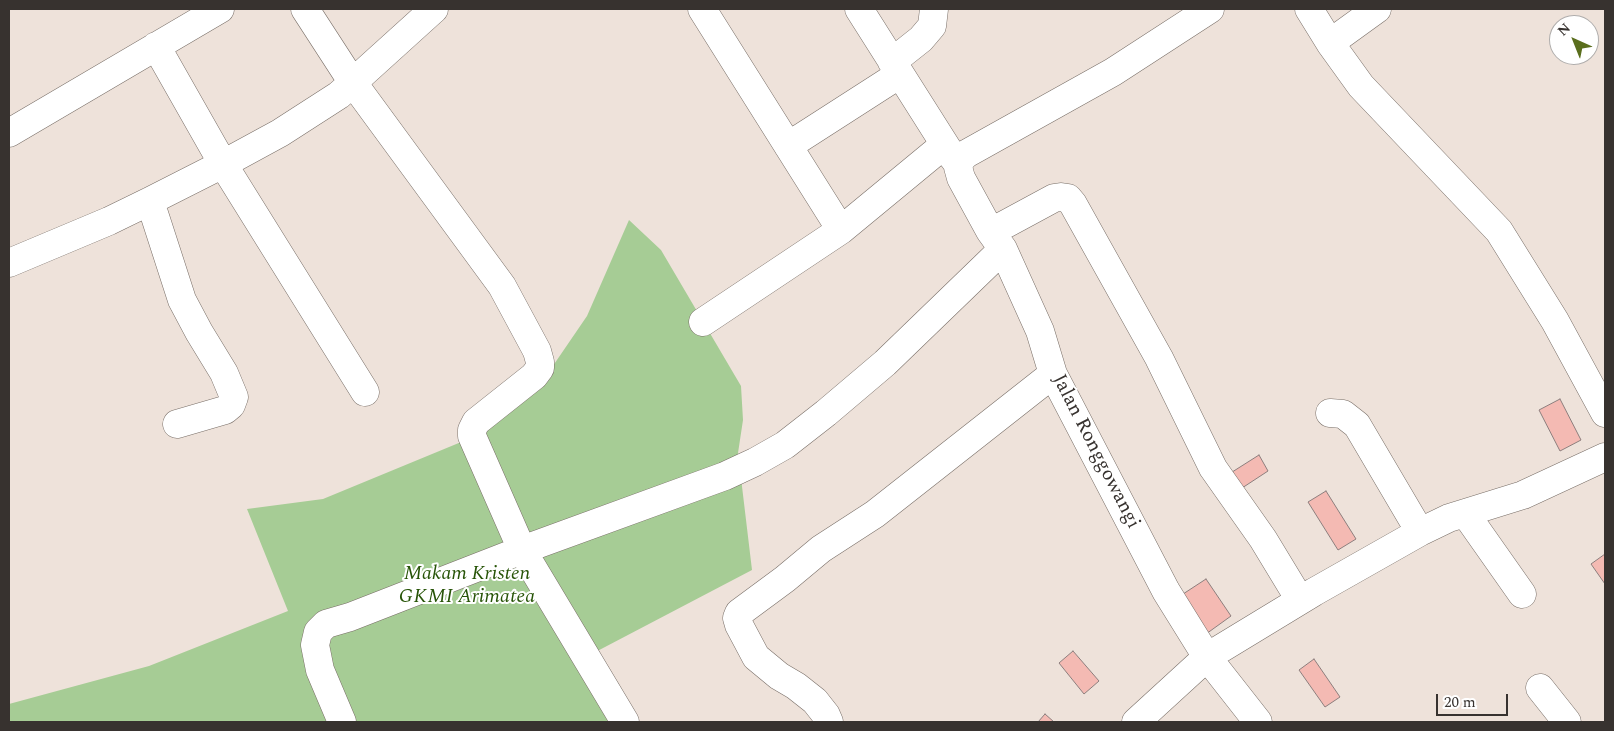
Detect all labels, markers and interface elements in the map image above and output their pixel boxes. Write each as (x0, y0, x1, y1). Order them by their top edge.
north arrow (1549, 15, 1599, 65)
text: N (1553, 18, 1575, 41)
street label: Jalan Ronggowangi (1046, 371, 1144, 533)
park label: Makam Kristen GKMI Arimatea (399, 563, 535, 610)
scale bar (1439, 684, 1512, 716)
text: 20 m (1444, 691, 1476, 714)

